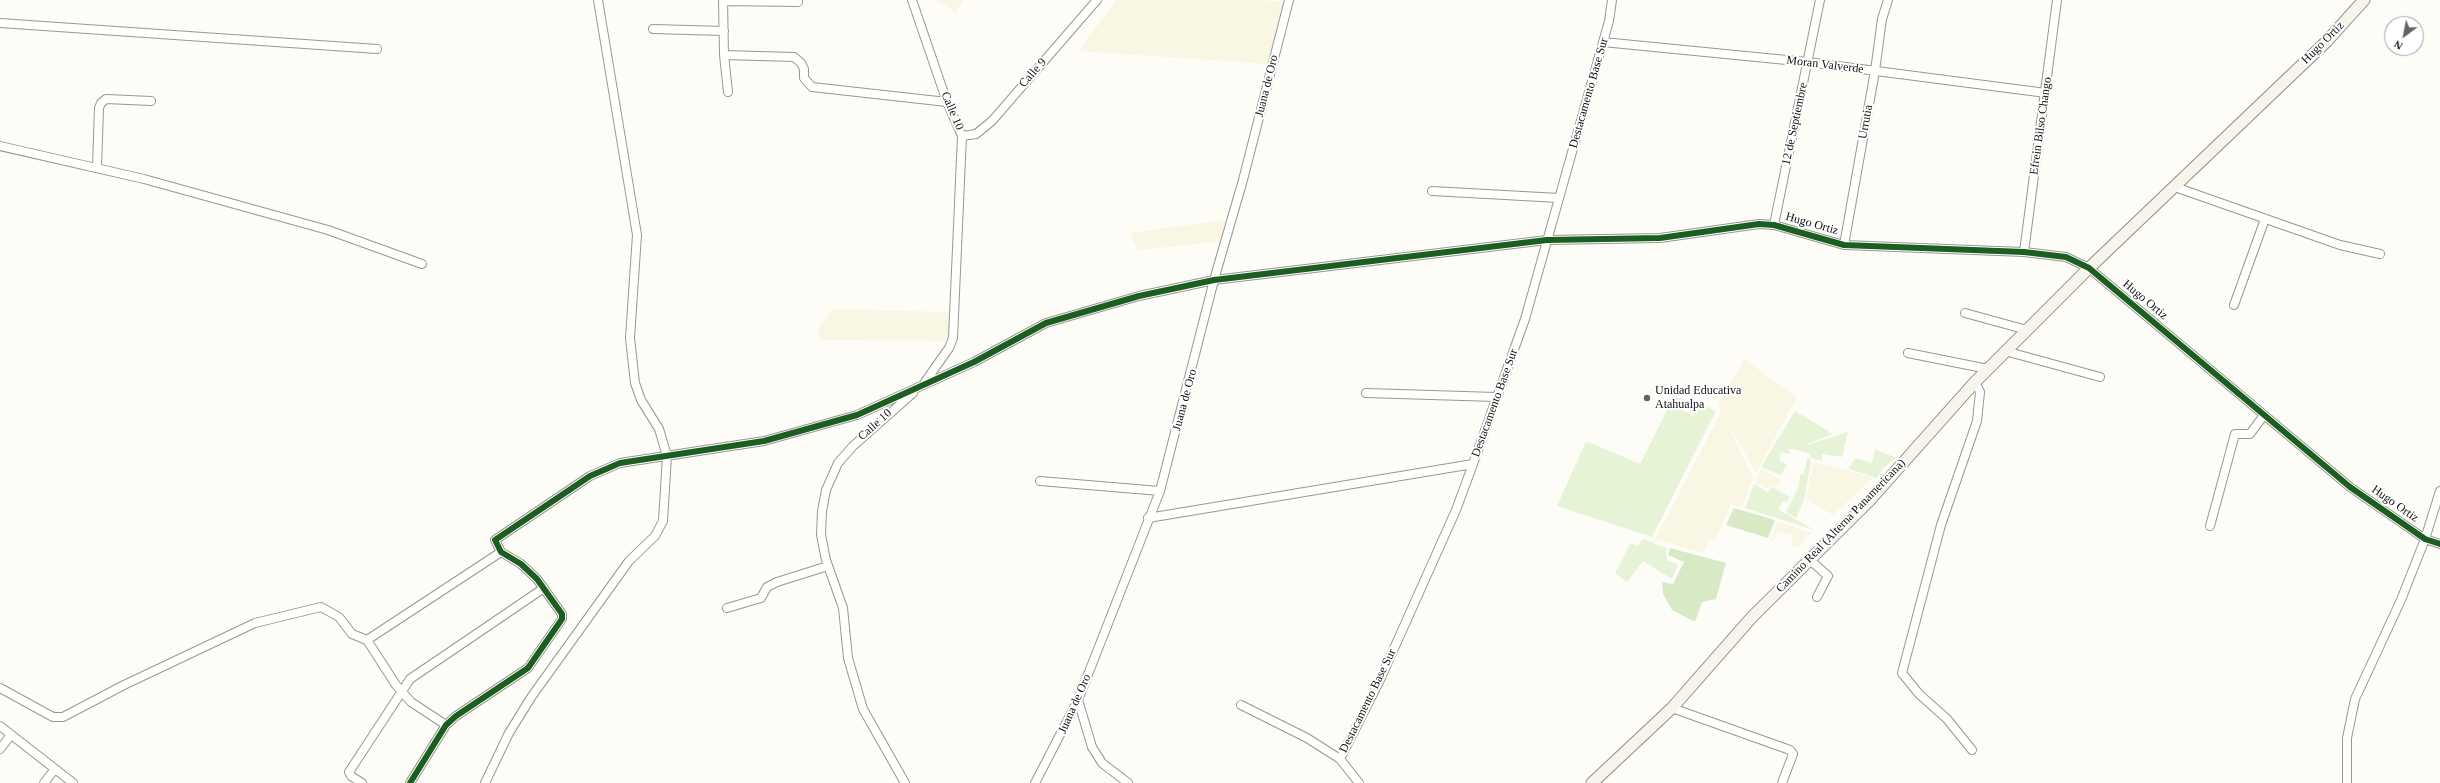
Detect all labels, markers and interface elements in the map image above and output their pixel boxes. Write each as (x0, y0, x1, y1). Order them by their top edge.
north arrow (2384, 16, 2424, 56)
street label: Hugo Ortiz (2299, 19, 2347, 67)
street label: Destacamento Base Sur (1566, 36, 1612, 150)
text: N (2392, 38, 2405, 53)
street label: Moran Valverde (1786, 53, 1864, 77)
street label: Juana de Oro (1252, 54, 1282, 118)
street label: Calle 9 (1016, 55, 1050, 91)
street label: Efrein Bilso Chango (2027, 76, 2055, 176)
street label: 12 de Septiembre (1779, 81, 1811, 167)
street label: Calle 10 (937, 90, 967, 132)
street label: Urrutia (1856, 104, 1876, 140)
street label: Hugo Ortiz (1784, 210, 1840, 238)
street label: Hugo Ortiz (2120, 277, 2170, 323)
street label: Destacamento Base Sur (1469, 347, 1521, 459)
street label: Juana de Oro (1170, 368, 1200, 432)
place label: Unidad Educativa Atahualpa (1655, 384, 1741, 412)
marker: Unidad Educativa Atahualpa (1642, 393, 1652, 403)
street label: Calle 10 (855, 406, 895, 444)
street label: Camino Real (Alterna Panamericana) (1773, 456, 1909, 596)
street label: Hugo Ortiz (2369, 483, 2421, 525)
street label: Destacamento Base Sur (1337, 647, 1399, 755)
street label: Juana de Oro (1056, 672, 1094, 736)

